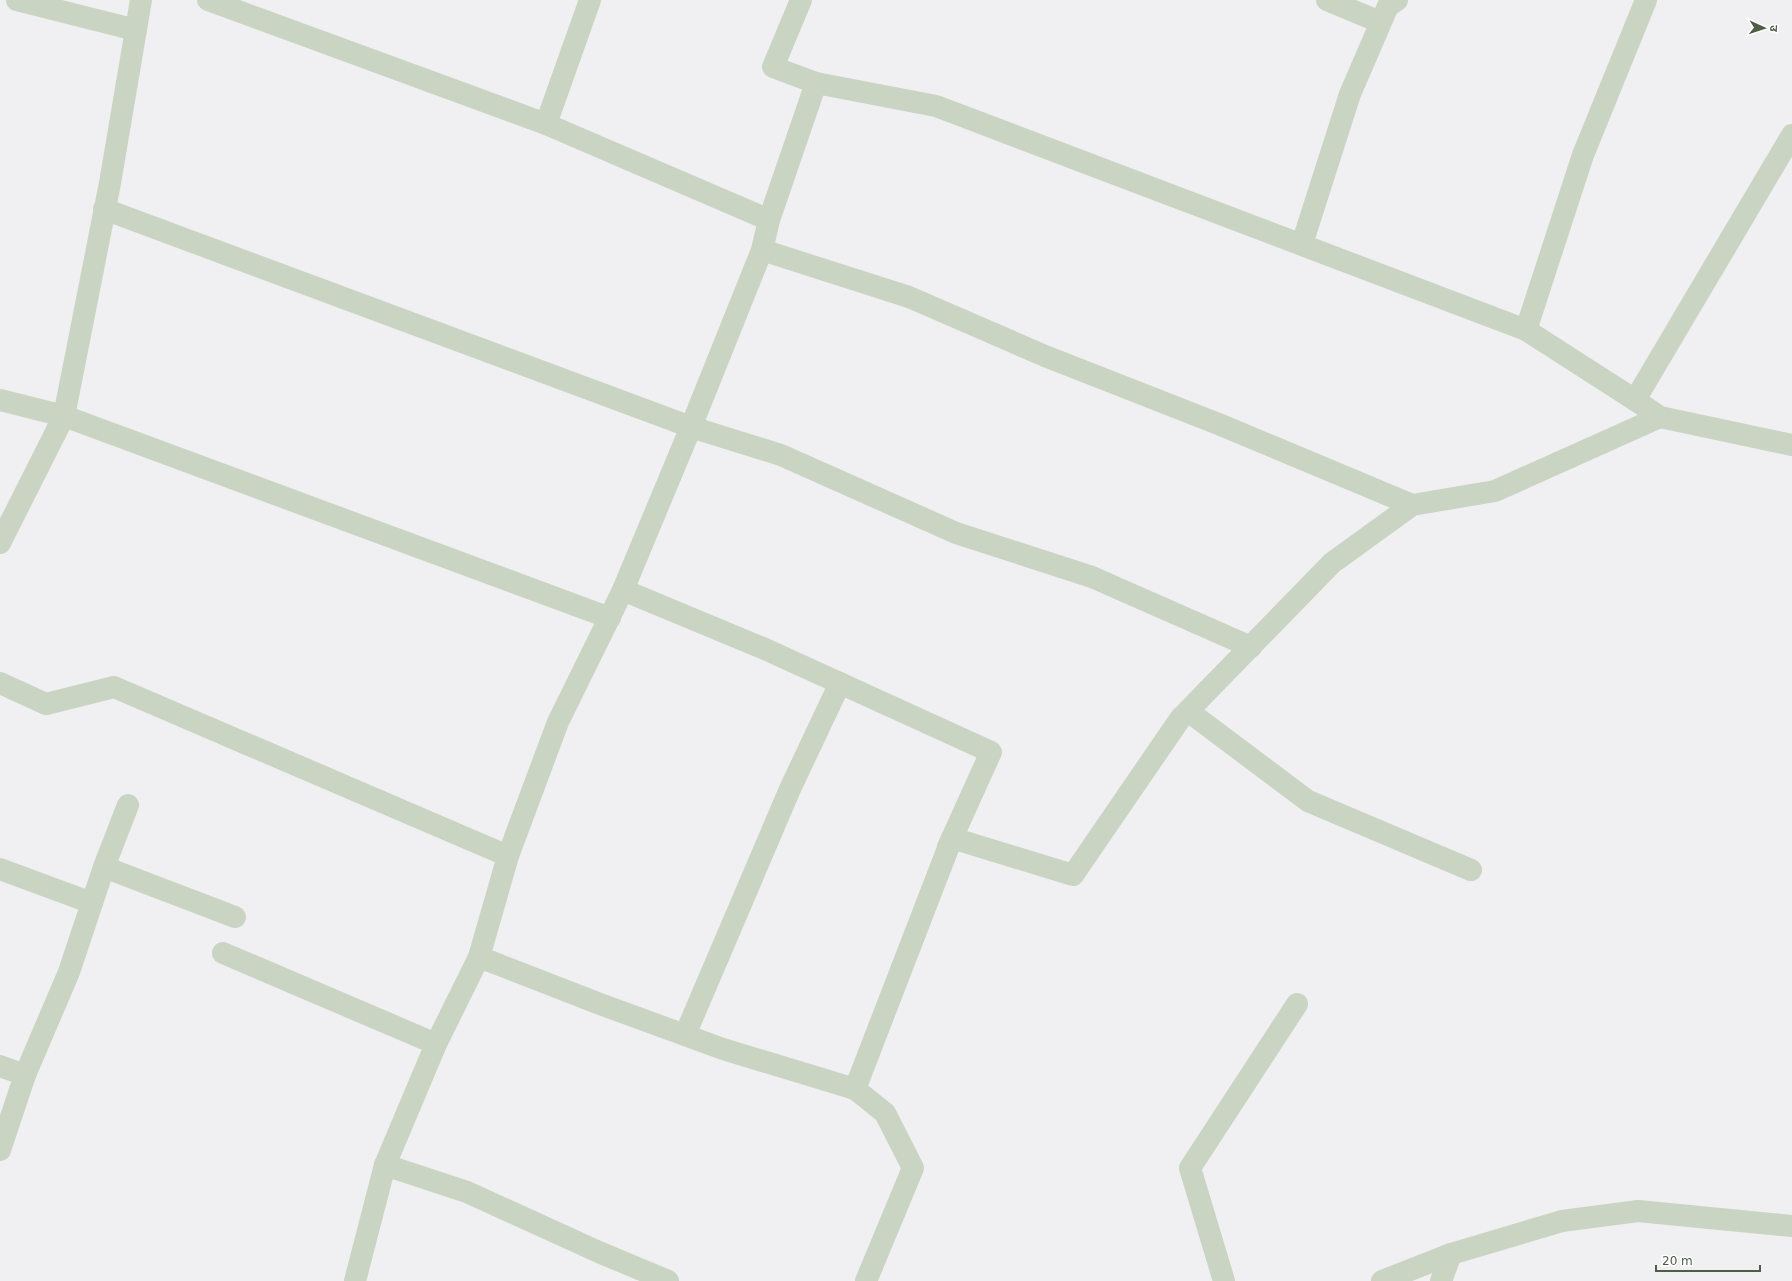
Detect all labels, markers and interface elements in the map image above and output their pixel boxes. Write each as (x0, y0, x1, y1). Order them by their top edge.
north arrow (1744, 8, 1784, 48)
text: उ (1767, 25, 1780, 33)
scale bar (1656, 1247, 1760, 1273)
text: 20 m (1662, 1254, 1693, 1268)

